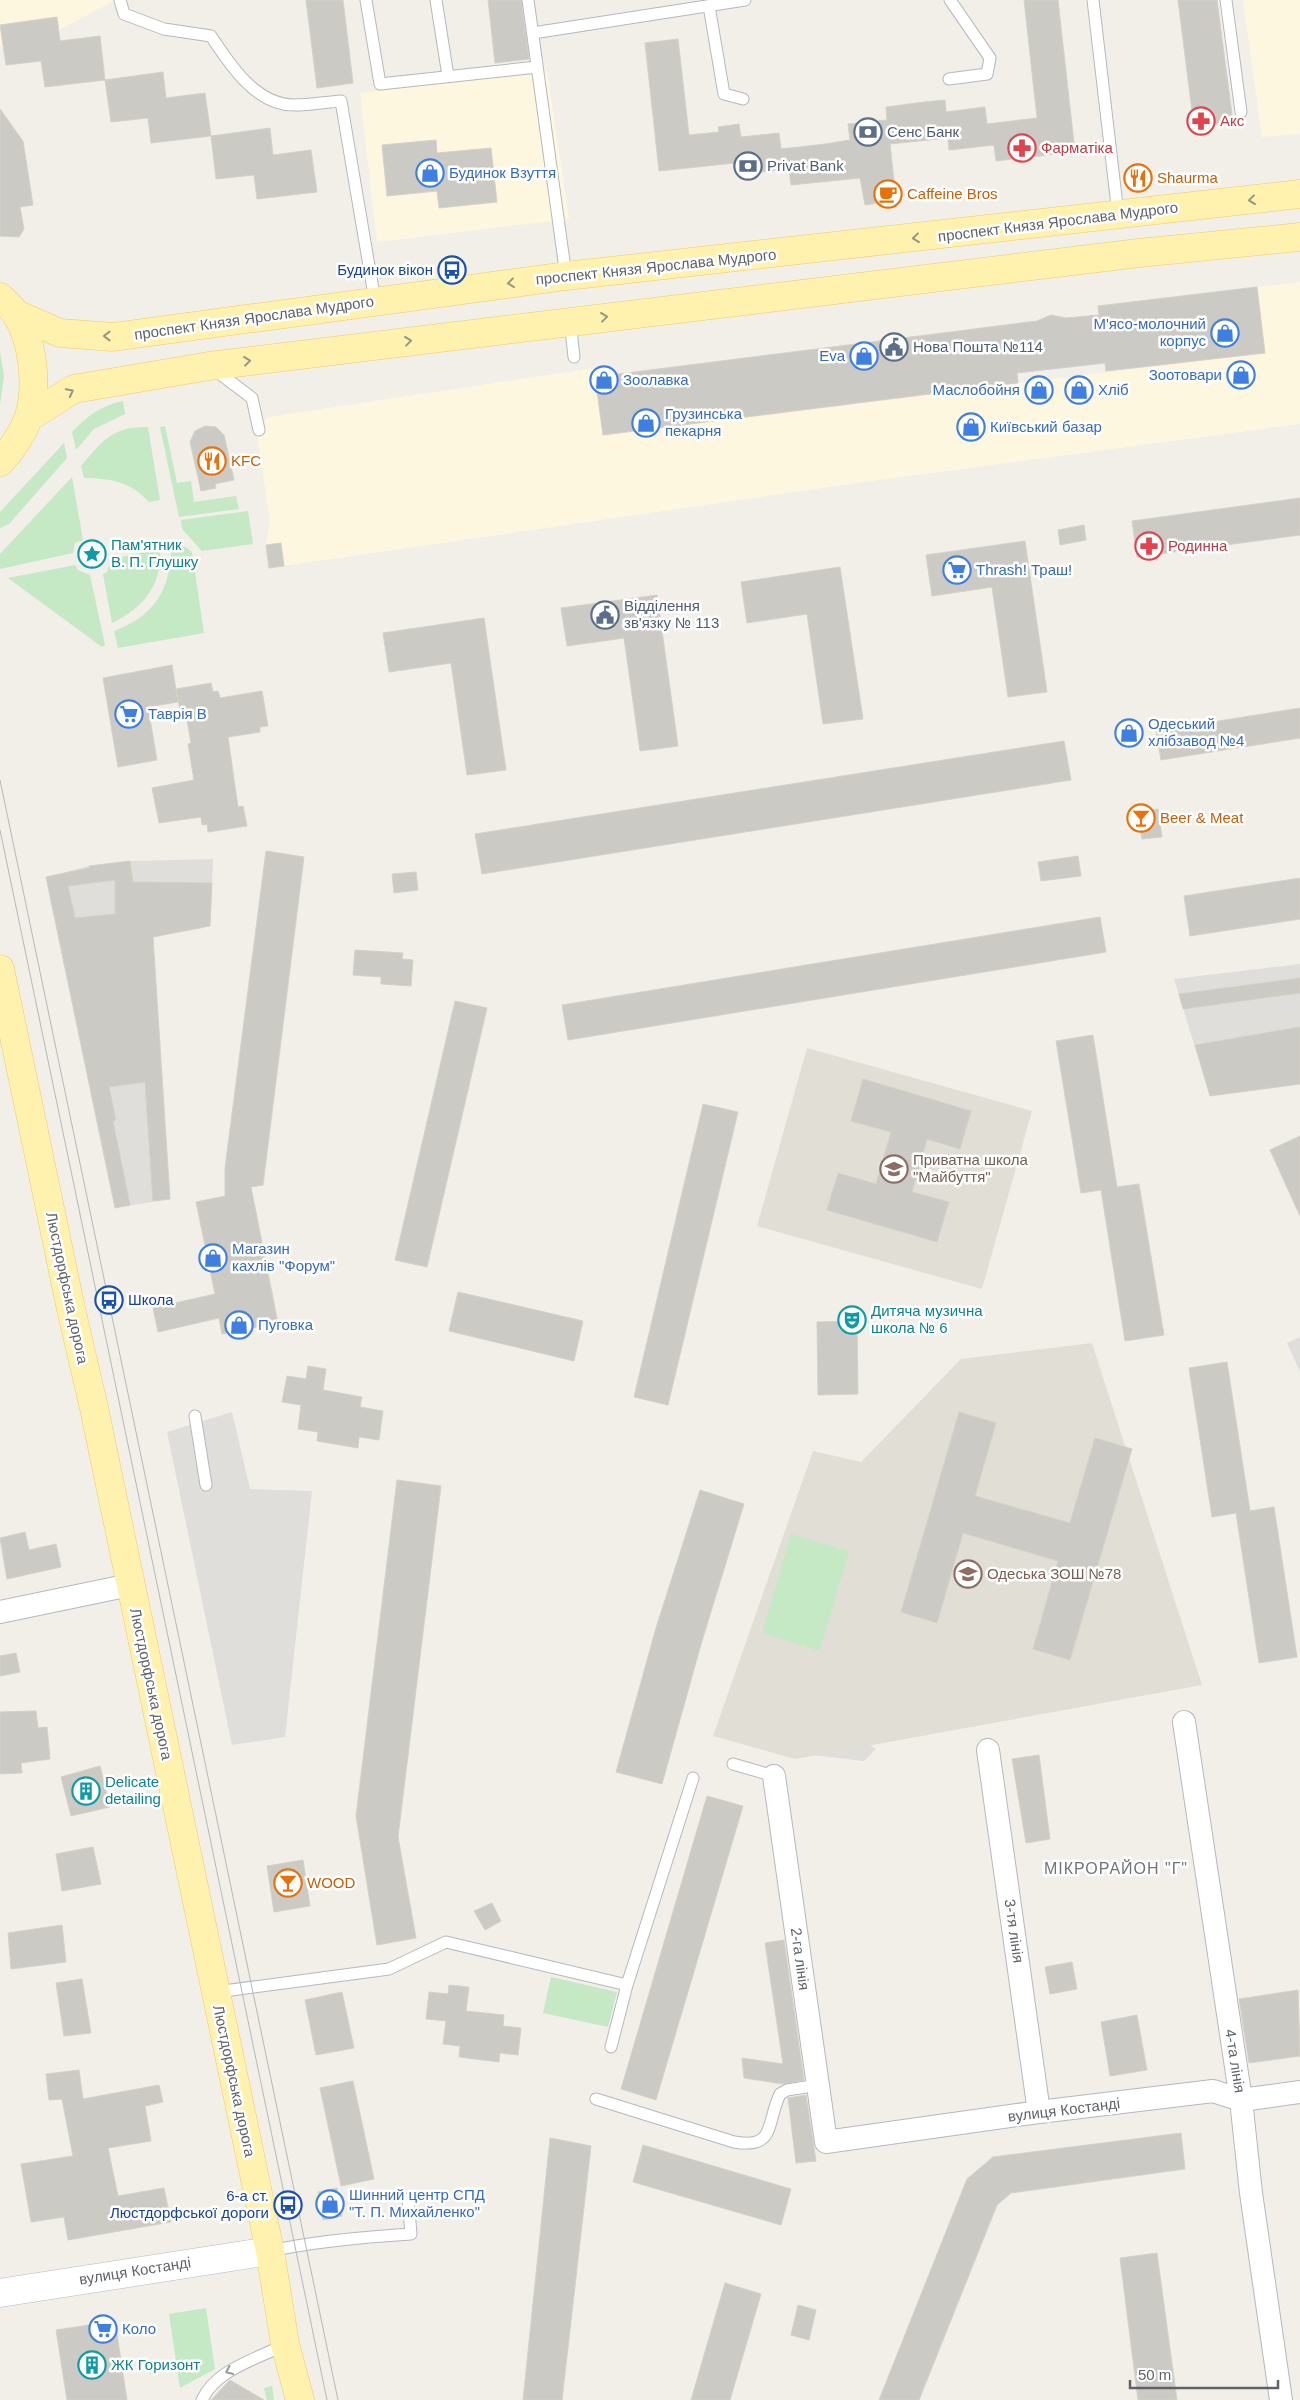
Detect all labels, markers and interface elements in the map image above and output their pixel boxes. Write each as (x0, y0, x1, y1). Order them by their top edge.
pharmacy icon: Акс (1186, 106, 1216, 136)
place label: Акс (1220, 112, 1245, 129)
bank icon: Сенс Банк (853, 117, 883, 147)
place label: Сенс Банк (887, 123, 960, 140)
pharmacy icon: Фарматіка (1007, 133, 1037, 163)
place label: Фарматіка (1041, 139, 1114, 156)
bank icon: Privat Bank (733, 151, 763, 181)
place label: Privat Bank (767, 157, 844, 174)
shop icon: Будинок Взуття (415, 158, 445, 188)
restaurant icon: Shaurma (1123, 163, 1153, 193)
place label: Будинок Взуття (449, 164, 556, 181)
place label: Shaurma (1157, 169, 1219, 186)
cafe icon: Caffeine Bros (873, 179, 903, 209)
place label: Caffeine Bros (907, 185, 998, 202)
one-way arrow (1247, 194, 1255, 205)
street label: проспект Князя Ярослава Мудрого (937, 198, 1179, 245)
one-way arrow (912, 232, 920, 243)
street label: проспект Князя Ярослава Мудрого (535, 245, 777, 288)
bus stop icon: Будинок вікон (437, 255, 467, 285)
place label: Будинок вікон (337, 261, 433, 278)
one-way arrow (507, 278, 516, 288)
street label: проспект Князя Ярослава Мудрого (133, 292, 375, 343)
one-way arrow (600, 312, 608, 323)
place label: М'ясо-молочний корпус (1093, 315, 1206, 349)
shop icon: М'ясо-молочний корпус (1210, 318, 1240, 348)
one-way arrow (103, 331, 111, 342)
public building icon: Нова Пошта №114 (879, 332, 909, 362)
one-way arrow (404, 336, 412, 347)
place label: Нова Пошта №114 (913, 338, 1043, 355)
shop icon: Eva (849, 341, 879, 371)
place label: Eva (819, 347, 846, 364)
one-way arrow (243, 356, 251, 367)
shop icon: Зоотовари (1226, 360, 1256, 390)
shop icon: Зоолавка (589, 365, 619, 395)
place label: Зоотовари (1149, 366, 1222, 383)
place label: Зоолавка (623, 371, 689, 388)
shop icon: Маслобойня (1024, 375, 1054, 405)
shop icon: Хліб (1064, 375, 1094, 405)
place label: Маслобойня (933, 381, 1020, 398)
place label: Хліб (1098, 381, 1129, 398)
one-way arrow (65, 388, 74, 398)
place label: Грузинська пекарня (665, 405, 743, 439)
shop icon: Грузинська пекарня (631, 408, 661, 438)
shop icon: Київський базар (956, 412, 986, 442)
place label: Київський базар (990, 418, 1102, 435)
restaurant icon: KFC (197, 446, 227, 476)
place label: KFC (231, 452, 261, 469)
pharmacy icon: Родинна (1134, 531, 1164, 561)
place label: Пам'ятник В. П. Глушку (111, 536, 199, 570)
place label: Родинна (1168, 537, 1228, 554)
place icon: Пам'ятник В. П. Глушку (77, 539, 107, 569)
supermarket icon: Thrash! Траш! (942, 555, 972, 585)
place label: Thrash! Траш! (976, 561, 1072, 578)
place label: Відділення зв'язку № 113 (624, 597, 719, 631)
public building icon: Відділення зв'язку № 113 (590, 600, 620, 630)
supermarket icon: Таврія В (114, 699, 144, 729)
place label: Таврія В (148, 705, 207, 722)
place label: Одеський хлібзавод №4 (1148, 715, 1244, 749)
shop icon: Одеський хлібзавод №4 (1114, 718, 1144, 748)
bar icon: Beer & Meat (1126, 803, 1156, 833)
place label: Beer & Meat (1160, 809, 1244, 826)
place label: Приватна школа "Майбуття" (913, 1151, 1029, 1185)
school or university icon: Приватна школа "Майбуття" (879, 1154, 909, 1184)
street label: Люстдорфська дорога (43, 1210, 92, 1366)
place label: Магазин кахлів "Форум" (232, 1240, 335, 1274)
shop icon: Магазин кахлів "Форум" (198, 1243, 228, 1273)
bus stop icon: Школа (94, 1285, 124, 1315)
place label: Школа (128, 1291, 174, 1308)
place label: Дитяча музична школа № 6 (871, 1302, 983, 1336)
theatre icon: Дитяча музична школа № 6 (837, 1305, 867, 1335)
shop icon: Пуговка (224, 1310, 254, 1340)
place label: Пуговка (258, 1316, 314, 1333)
school or university icon: Одеська ЗОШ №78 (953, 1559, 983, 1589)
place label: Одеська ЗОШ №78 (987, 1565, 1121, 1582)
street label: Люстдорфська дорога (127, 1606, 176, 1762)
place label: Delicate detailing (105, 1773, 161, 1807)
building icon: Delicate detailing (71, 1776, 101, 1806)
district label: МІКРОРАЙОН "Г" (1044, 1859, 1188, 1877)
bar icon: WOOD (273, 1868, 303, 1898)
place label: WOOD (307, 1874, 355, 1891)
street label: 3-тя лінія (1002, 1898, 1027, 1964)
street label: 2-га лінія (788, 1927, 813, 1991)
street label: Люстдорфська дорога (210, 2003, 259, 2159)
street label: 4-та лінія (1222, 2028, 1249, 2094)
street label: вулиця Костанді (1007, 2094, 1121, 2125)
place label: Шинний центр СПД "Т. П. Михайленко" (349, 2186, 485, 2220)
place label: 6-а ст. Люстдорфської дороги (110, 2187, 269, 2221)
shop icon: Шинний центр СПД "Т. П. Михайленко" (315, 2189, 345, 2219)
bus stop icon: 6-а ст. Люстдорфської дороги (273, 2190, 303, 2220)
street label: вулиця Костанді (78, 2253, 192, 2288)
supermarket icon: Коло (88, 2314, 118, 2344)
place label: Коло (122, 2320, 156, 2337)
building icon: ЖК Горизонт (77, 2350, 107, 2380)
place label: ЖК Горизонт (111, 2356, 200, 2373)
scale bar (1130, 2358, 1278, 2390)
one-way arrow (225, 2365, 234, 2376)
text: 50 m (1138, 2366, 1171, 2383)

